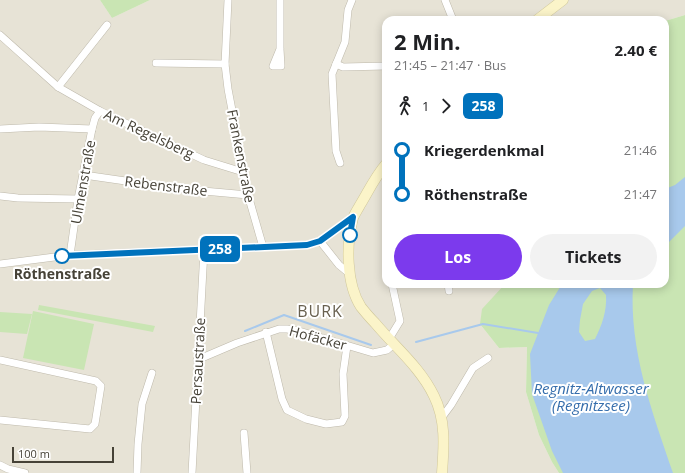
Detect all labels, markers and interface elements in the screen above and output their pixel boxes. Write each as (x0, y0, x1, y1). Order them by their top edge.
text: 2 Min. (394, 26, 460, 56)
text: 2.40 € (615, 40, 657, 60)
text: 21:45 – 21:47 · Bus (394, 56, 506, 74)
icon: walk (394, 95, 416, 117)
icon: forward (435, 95, 457, 117)
text: 258 (471, 96, 495, 115)
text: 1 (422, 97, 429, 115)
street label: Am Regelsberg (101, 104, 198, 163)
street label: Frankenstraße (223, 108, 260, 204)
street label: Ulmenstraße (66, 138, 99, 225)
text: Kriegerdenkmal (424, 140, 544, 160)
text: 21:46 (624, 141, 657, 159)
street label: Rebenstraße (124, 171, 209, 200)
text: Röthenstraße (424, 184, 528, 204)
text: 21:47 (624, 185, 657, 203)
unlabelled marker (342, 227, 358, 243)
button: Los (394, 234, 522, 280)
button: Tickets (530, 234, 657, 280)
line badge: 258 (197, 236, 243, 262)
text: 258 (208, 239, 232, 258)
marker: Röthenstraße (54, 248, 70, 264)
place label: Röthenstraße (14, 264, 110, 283)
district label: BURK (297, 300, 343, 322)
street label: Persaustraße (186, 317, 209, 405)
street label: Hofäcker (287, 321, 349, 354)
water label: Regnitz-Altwasser (Regnitzsee) (533, 378, 650, 415)
scale bar (12, 445, 114, 464)
text: 100 m (18, 446, 50, 461)

